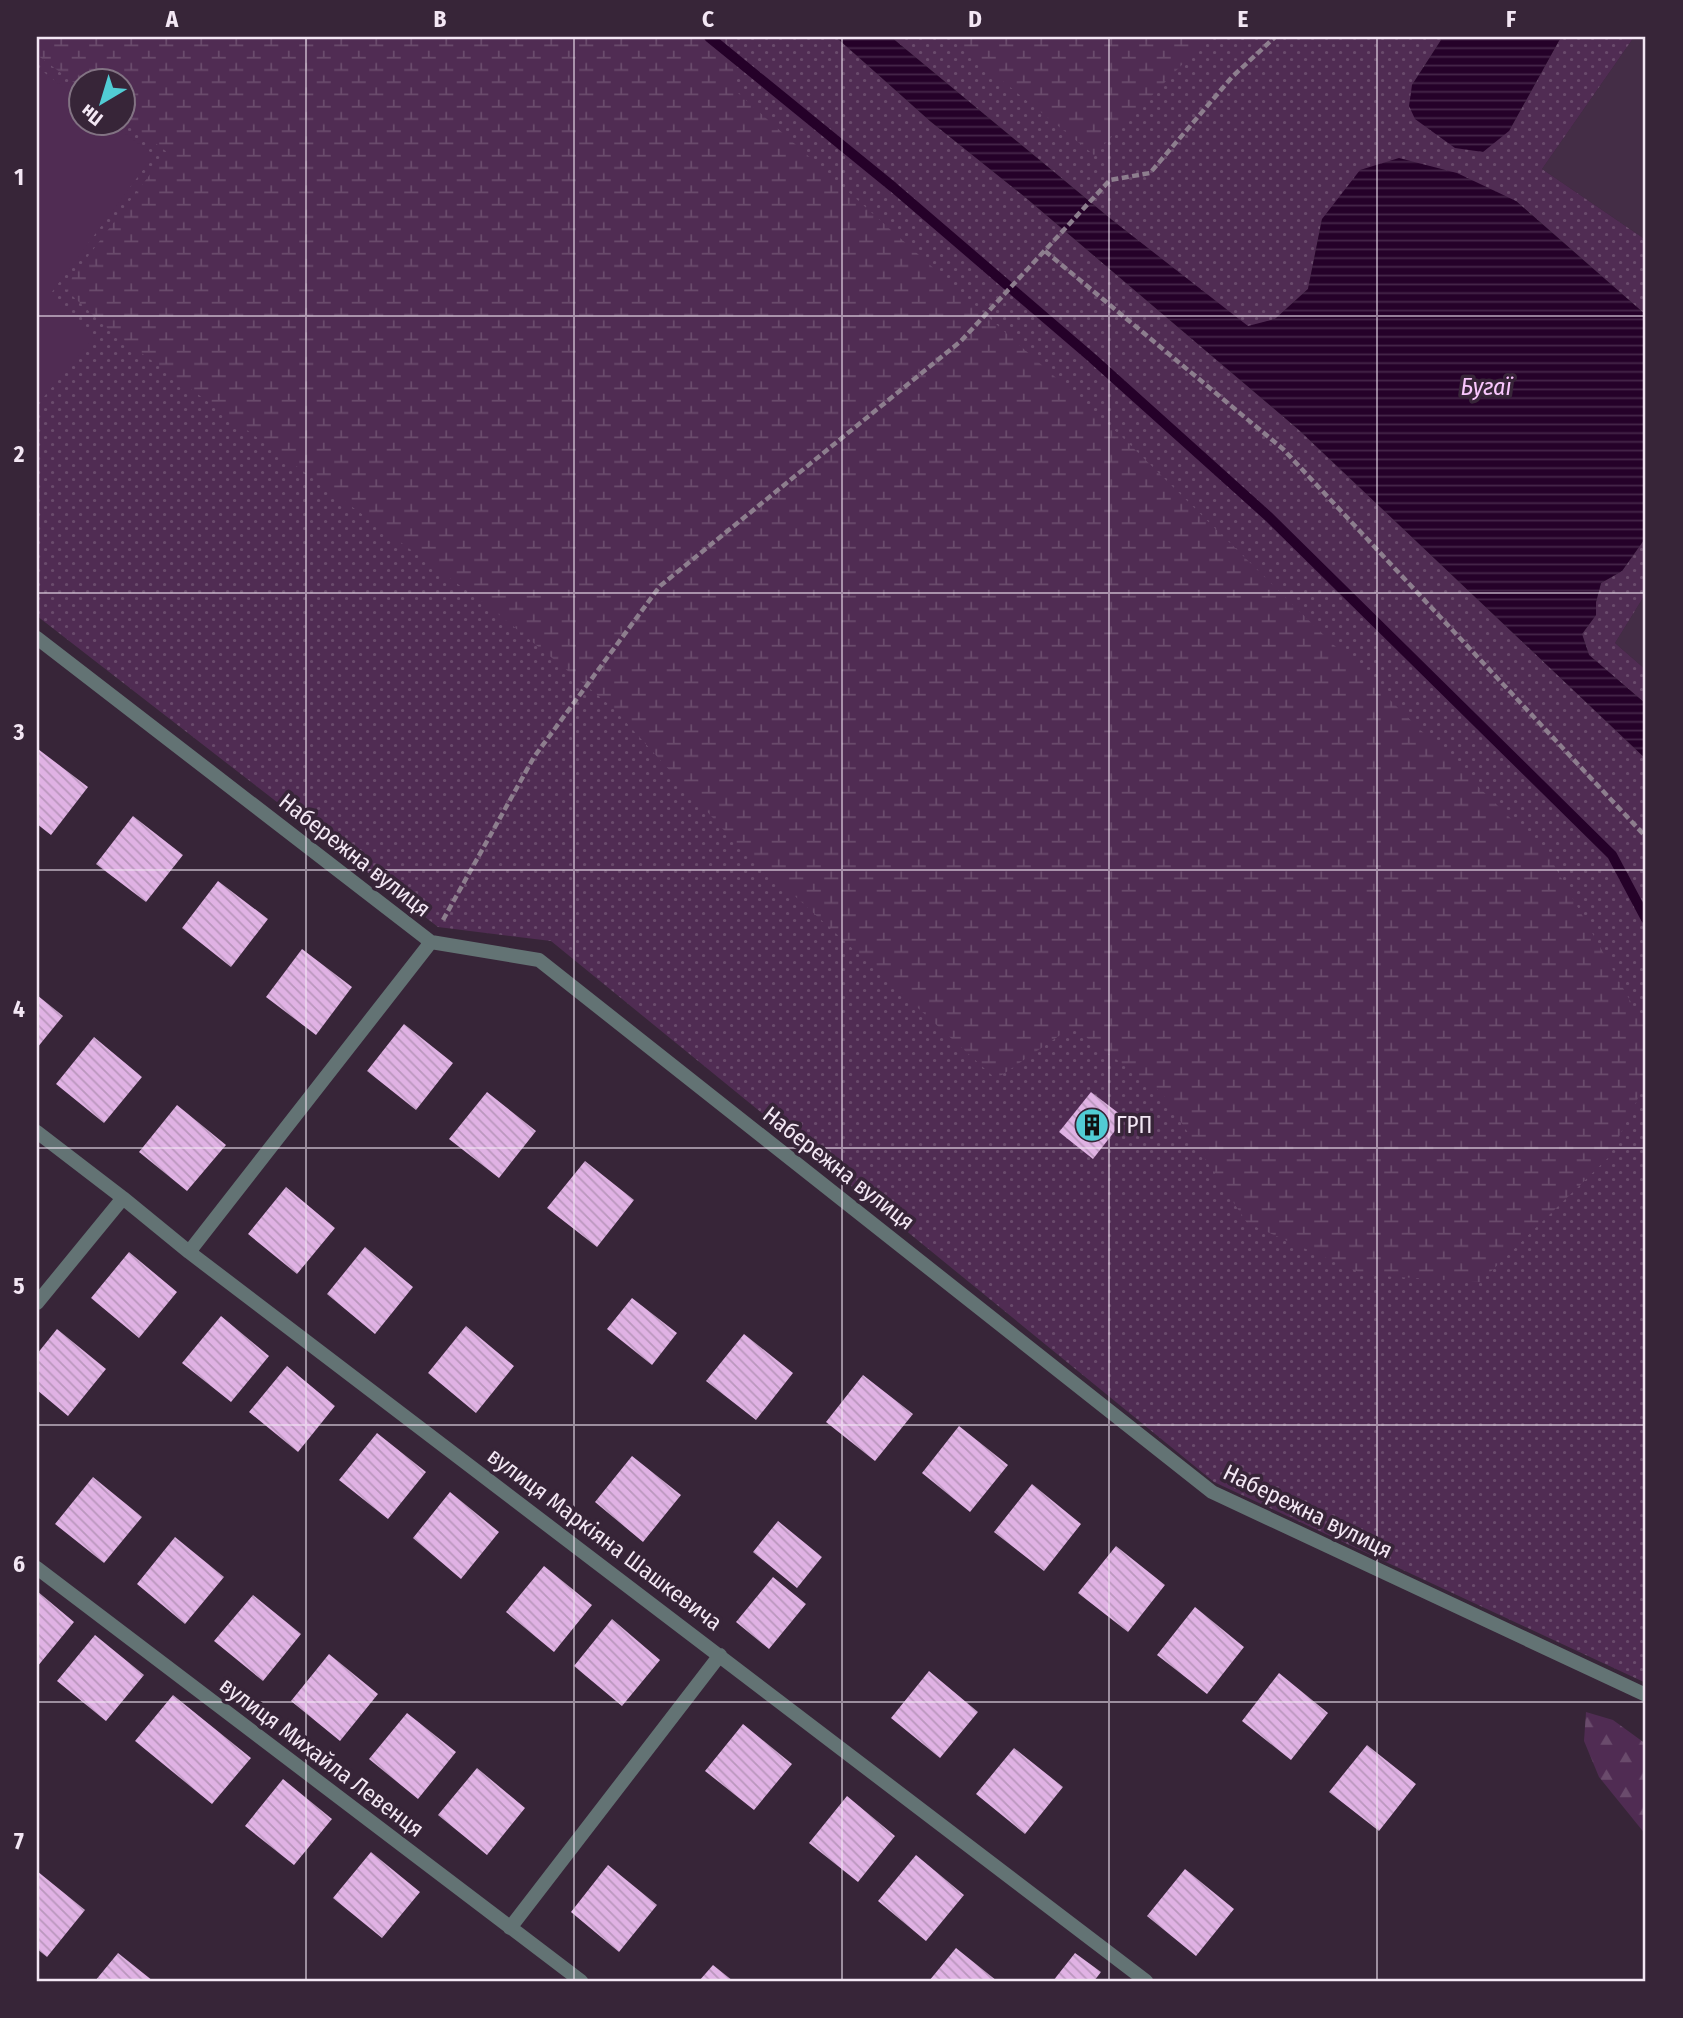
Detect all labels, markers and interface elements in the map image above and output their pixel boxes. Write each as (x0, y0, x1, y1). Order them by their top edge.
text: A (165, 5, 179, 33)
text: B (434, 5, 447, 33)
text: C (702, 5, 714, 33)
text: D (968, 5, 982, 33)
text: E (1238, 5, 1249, 33)
text: F (1506, 5, 1516, 33)
north arrow (66, 66, 136, 136)
text: Пн (76, 99, 107, 131)
text: 1 (14, 163, 24, 191)
water label: Бугаї (1460, 373, 1515, 401)
text: 2 (13, 440, 25, 468)
text: 3 (13, 718, 25, 746)
street label: Набережна вулиця (274, 787, 436, 923)
text: 4 (13, 995, 25, 1023)
street label: Набережна вулиця (758, 1100, 920, 1236)
building icon: ГРП (1073, 1106, 1111, 1144)
place label: ГРП (1116, 1111, 1152, 1139)
text: 5 (13, 1272, 25, 1300)
street label: вулиця Маркіяна Шашкевича (482, 1442, 728, 1636)
street label: Набережна вулиця (1219, 1458, 1397, 1564)
text: 6 (13, 1550, 25, 1578)
street label: вулиця Михайла Левенця (214, 1671, 430, 1843)
text: 7 (14, 1827, 24, 1855)

